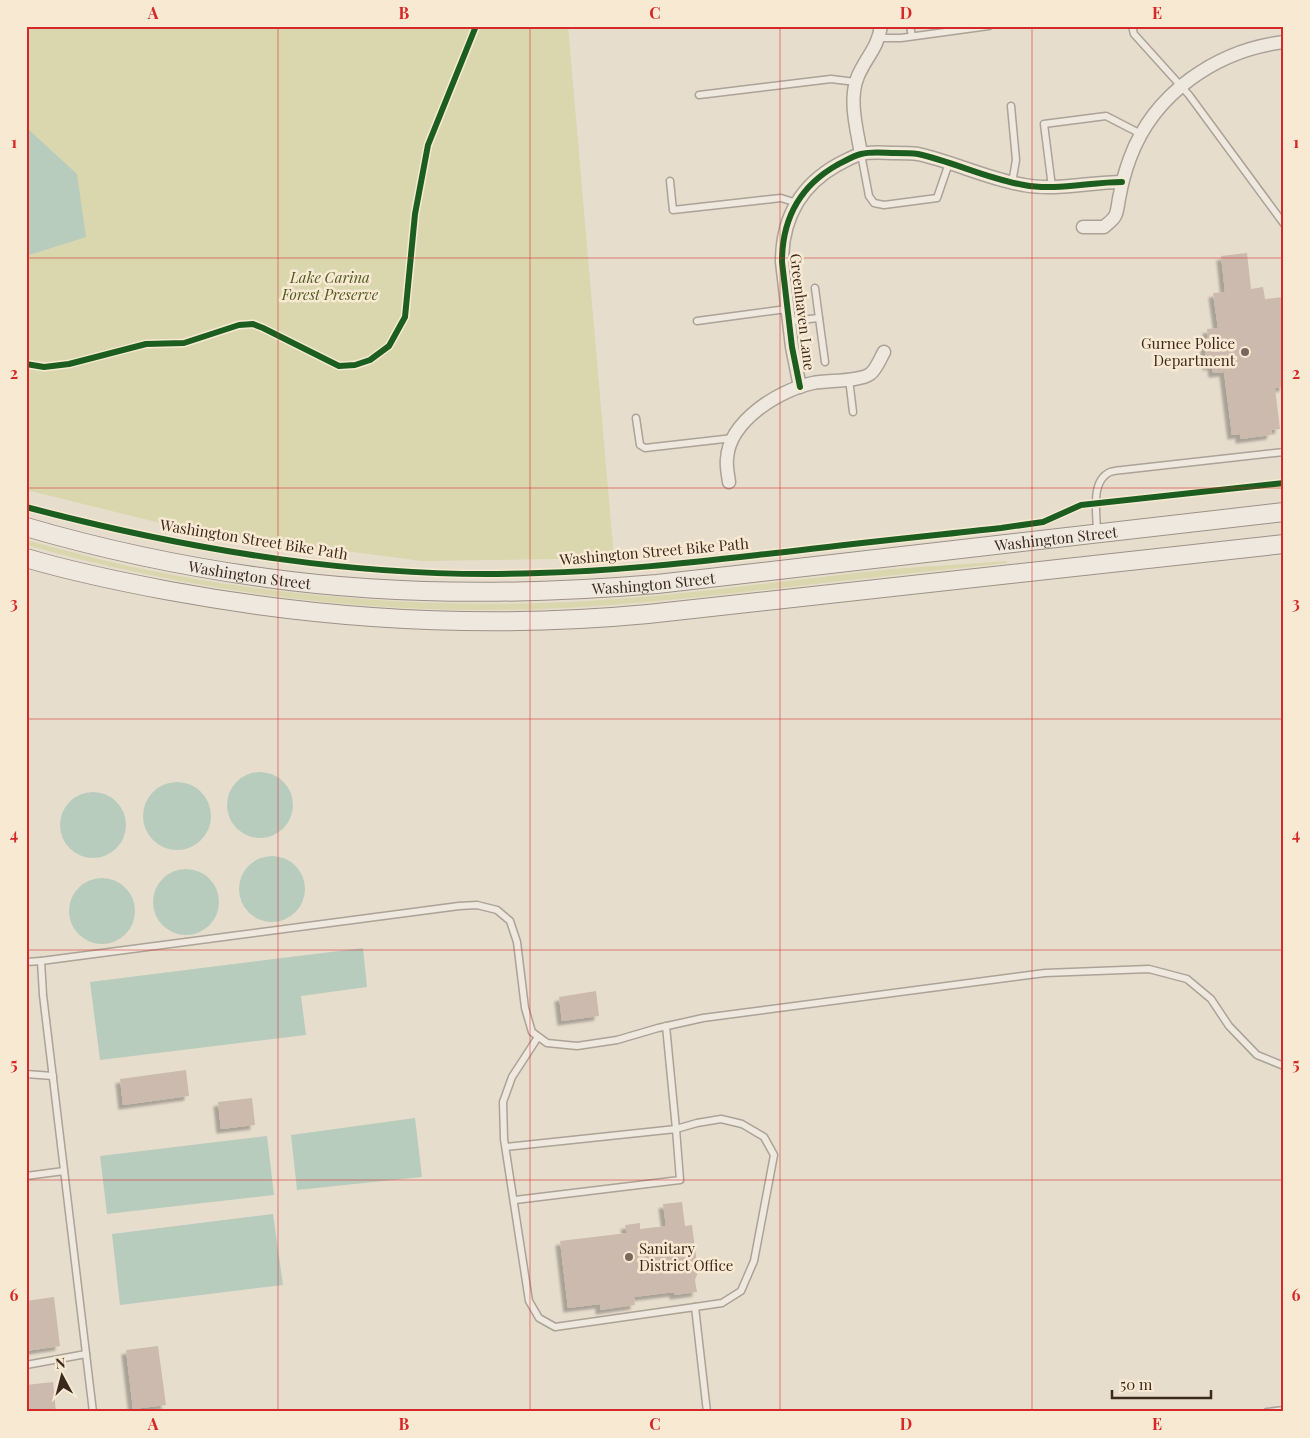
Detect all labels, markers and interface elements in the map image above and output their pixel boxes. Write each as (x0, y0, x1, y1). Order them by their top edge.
text: A (147, 2, 159, 23)
text: B (399, 2, 410, 23)
text: C (649, 2, 661, 23)
text: D (900, 2, 912, 23)
text: E (1152, 2, 1162, 23)
text: 1 (11, 131, 17, 152)
text: 1 (1293, 131, 1299, 152)
street label: Greenhaven Lane (786, 252, 820, 372)
park label: Lake Carina Forest Preserve (281, 267, 379, 304)
place label: Gurnee Police Department (1141, 333, 1236, 370)
marker: Gurnee Police Department (1239, 346, 1251, 358)
text: 2 (10, 362, 18, 383)
text: 2 (1292, 362, 1300, 383)
street label: Washington Street Bike Path (158, 514, 350, 564)
street label: Washington Street (992, 521, 1119, 555)
street label: Washington Street Bike Path (557, 533, 750, 569)
street label: Washington Street (186, 555, 313, 593)
street label: Washington Street (590, 567, 717, 599)
text: 3 (10, 592, 18, 613)
text: 3 (1292, 592, 1300, 613)
text: 4 (10, 823, 18, 844)
text: 4 (1292, 823, 1300, 844)
text: 5 (10, 1053, 18, 1074)
text: 5 (1292, 1053, 1300, 1074)
place label: Sanitary District Office (639, 1238, 733, 1275)
marker: Sanitary District Office (623, 1251, 635, 1263)
text: 6 (10, 1284, 19, 1305)
text: 6 (1292, 1284, 1301, 1305)
north arrow (38, 1350, 88, 1400)
text: N (54, 1353, 67, 1373)
scale bar (1112, 1368, 1211, 1400)
text: 50 m (1120, 1374, 1153, 1394)
text: A (147, 1413, 159, 1434)
text: B (399, 1413, 410, 1434)
text: C (649, 1413, 661, 1434)
text: D (900, 1413, 912, 1434)
text: E (1152, 1413, 1162, 1434)

